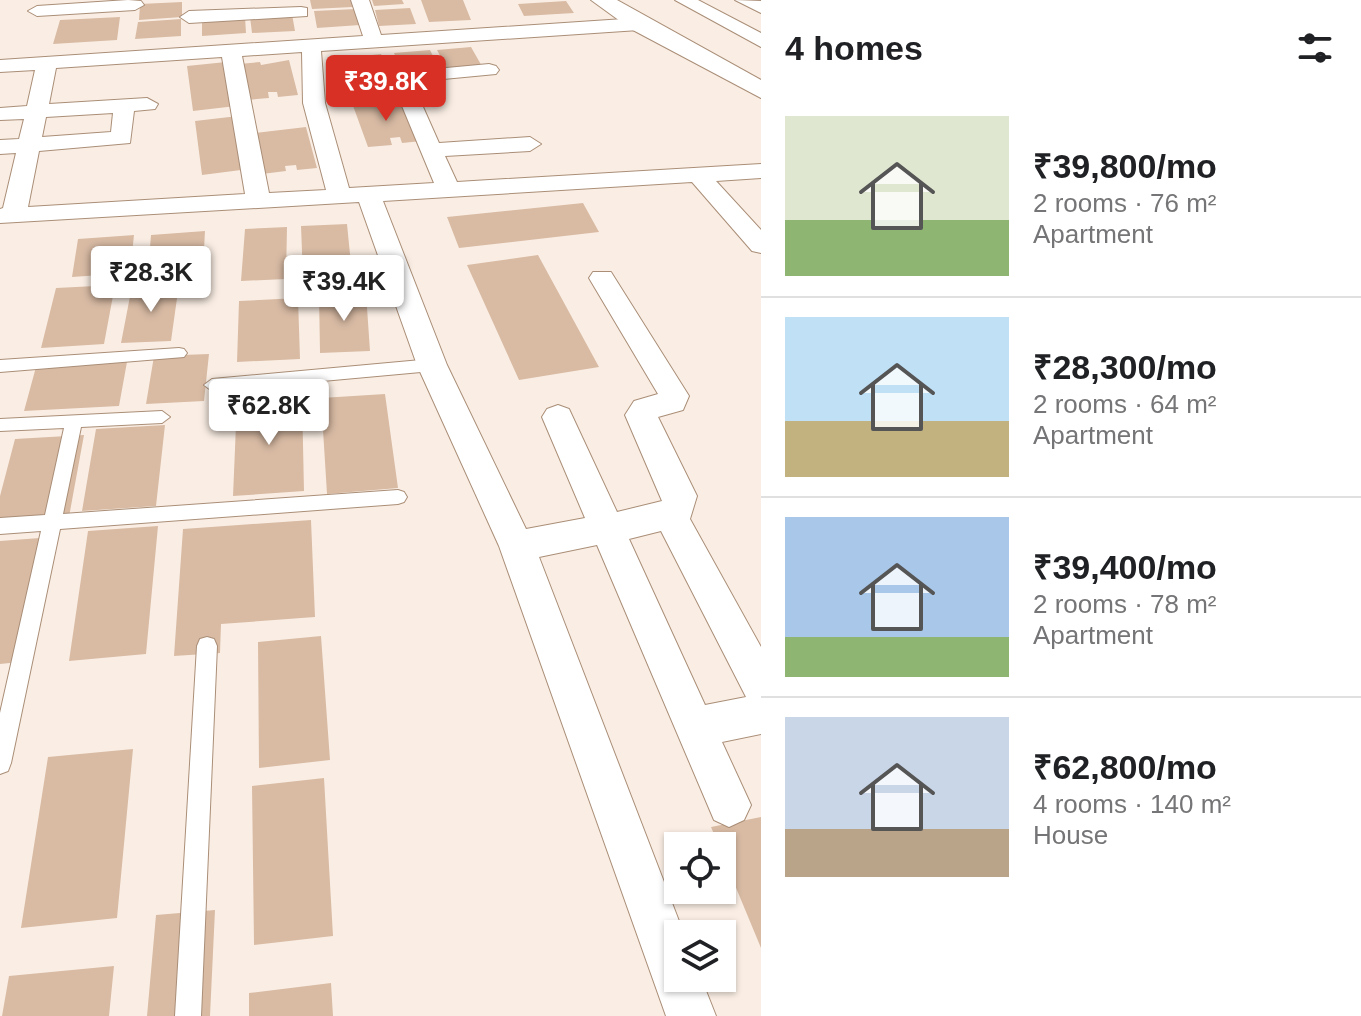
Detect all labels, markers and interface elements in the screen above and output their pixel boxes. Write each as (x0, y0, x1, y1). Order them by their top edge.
icon: filters (1293, 26, 1337, 70)
text: 4 homes (785, 29, 923, 67)
pin: ₹39.8K (321, 55, 451, 123)
text: ₹39.8K (344, 66, 428, 96)
text: ₹39,800/mo (1033, 147, 1217, 185)
icon: home (849, 148, 945, 244)
text: 2 rooms · 76 m² (1033, 188, 1217, 218)
text: Apartment (1033, 219, 1153, 249)
pin: ₹28.3K (86, 246, 216, 314)
pin: ₹39.4K (279, 255, 409, 323)
text: ₹28.3K (109, 257, 193, 287)
text: ₹39.4K (302, 266, 386, 296)
text: ₹28,300/mo (1033, 348, 1217, 386)
icon: home (849, 349, 945, 445)
pin: ₹62.8K (204, 379, 334, 447)
text: 2 rooms · 64 m² (1033, 389, 1217, 419)
text: ₹62.8K (227, 390, 311, 420)
text: Apartment (1033, 420, 1153, 450)
text: ₹39,400/mo (1033, 548, 1217, 586)
icon: home (849, 549, 945, 645)
text: 2 rooms · 78 m² (1033, 589, 1217, 619)
text: Apartment (1033, 620, 1153, 650)
text: ₹62,800/mo (1033, 748, 1217, 786)
icon: home (849, 749, 945, 845)
text: 4 rooms · 140 m² (1033, 789, 1231, 819)
text: House (1033, 820, 1108, 850)
map controls (664, 832, 736, 992)
button: locate (664, 832, 736, 904)
button: layers (664, 920, 736, 992)

